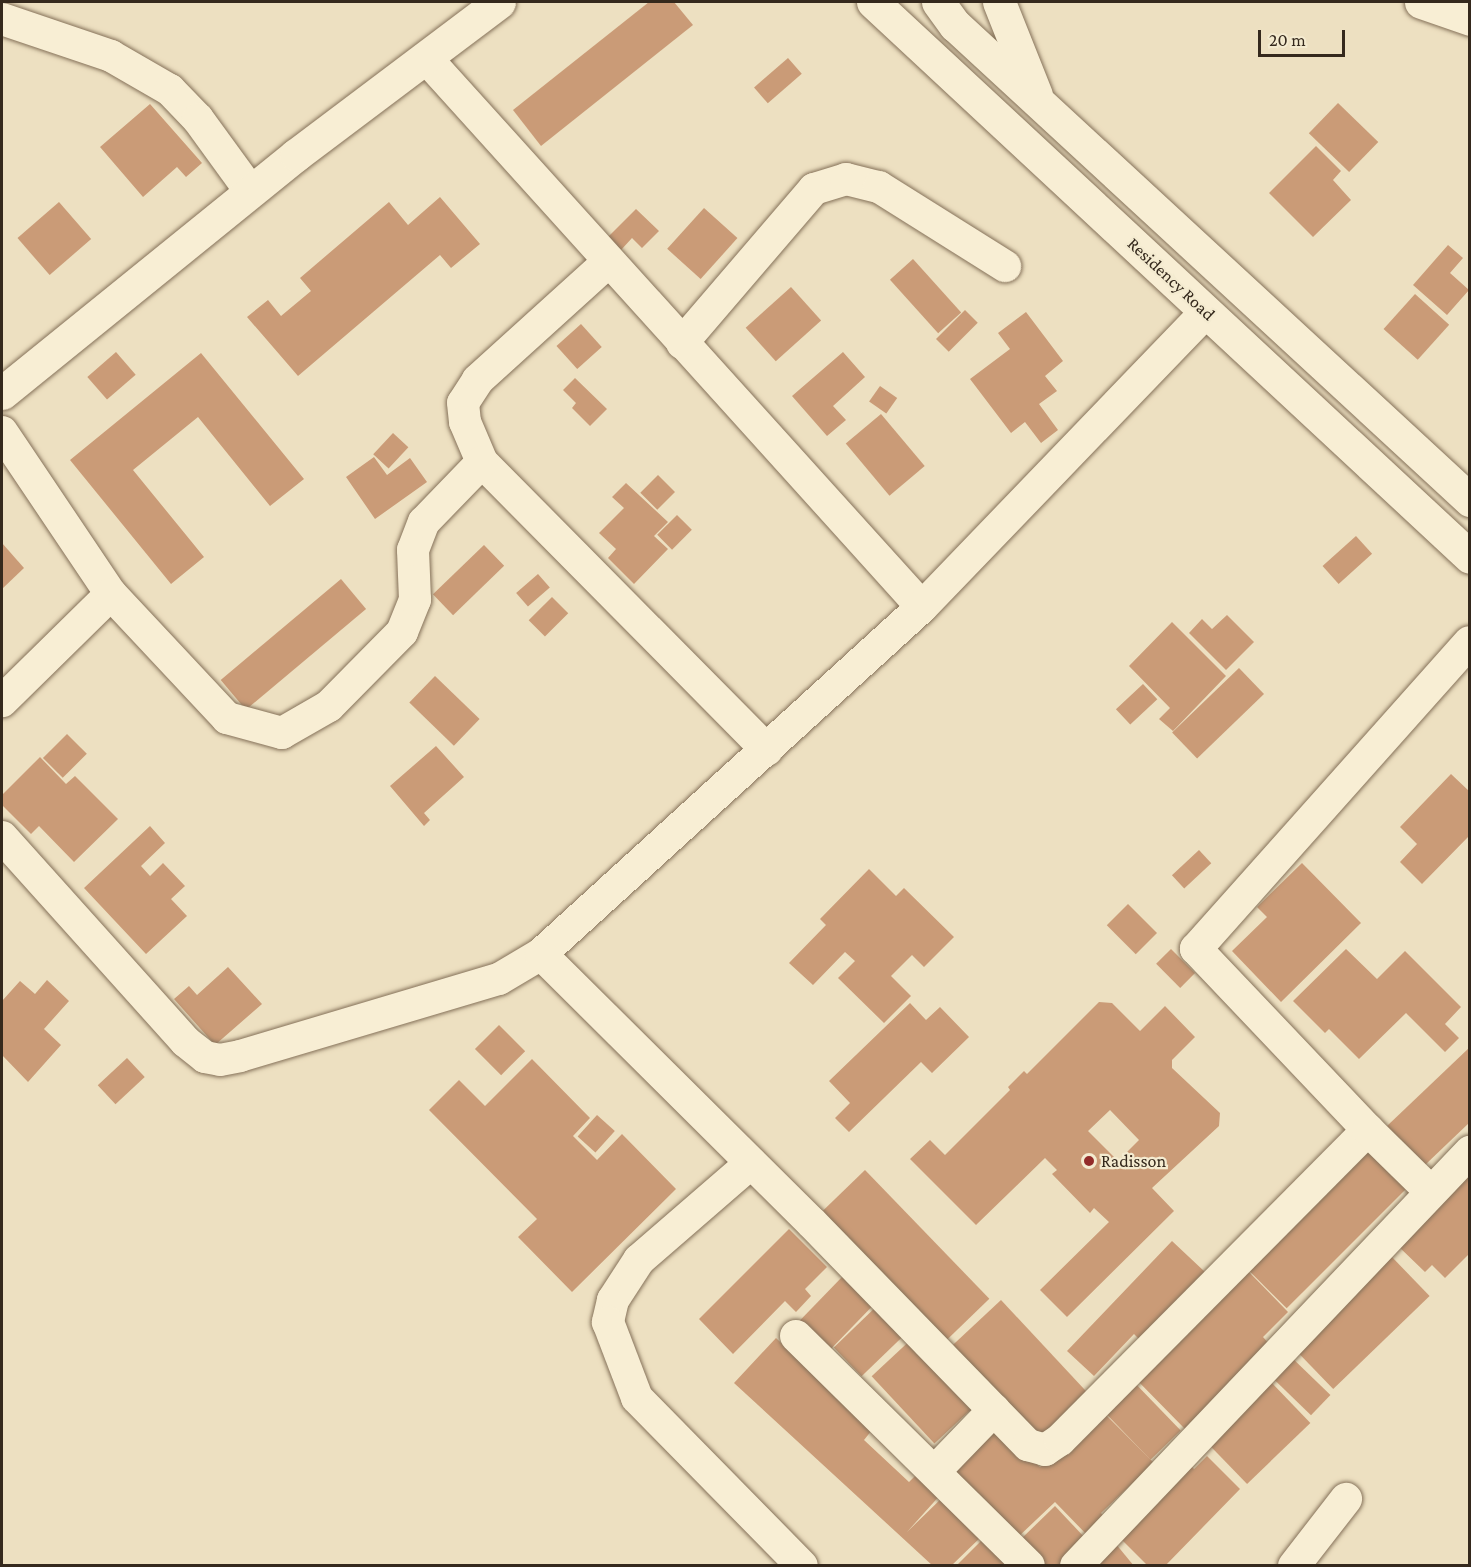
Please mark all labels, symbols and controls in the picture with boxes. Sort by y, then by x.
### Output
scale bar [1261,18,1348,56]
text: 20 m [1269,30,1306,50]
street label: Residency Road [1123,233,1219,325]
place label: Radisson [1101,1150,1166,1172]
marker: Radisson [1082,1154,1096,1168]

